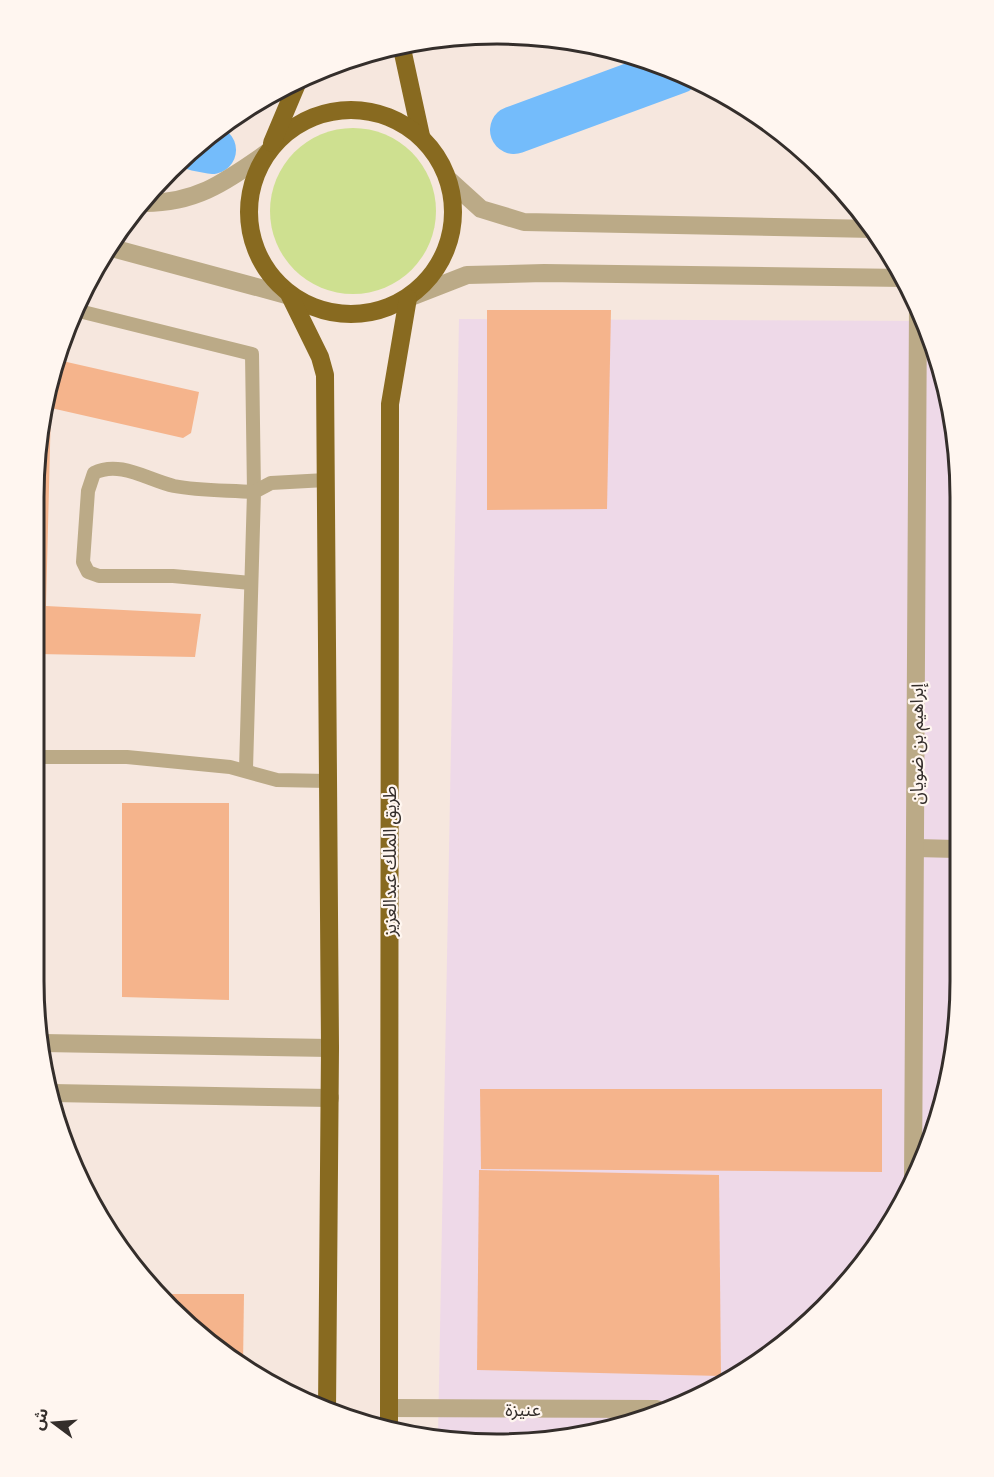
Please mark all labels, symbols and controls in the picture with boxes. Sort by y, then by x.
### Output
street label: إبراهيم بن ضويان [906,683,930,805]
street label: طريق الملك عبدالعزيز [379,786,401,937]
north arrow [24,1393,84,1453]
street label: عنيزة [505,1399,541,1421]
text: ش [28,1406,52,1432]

